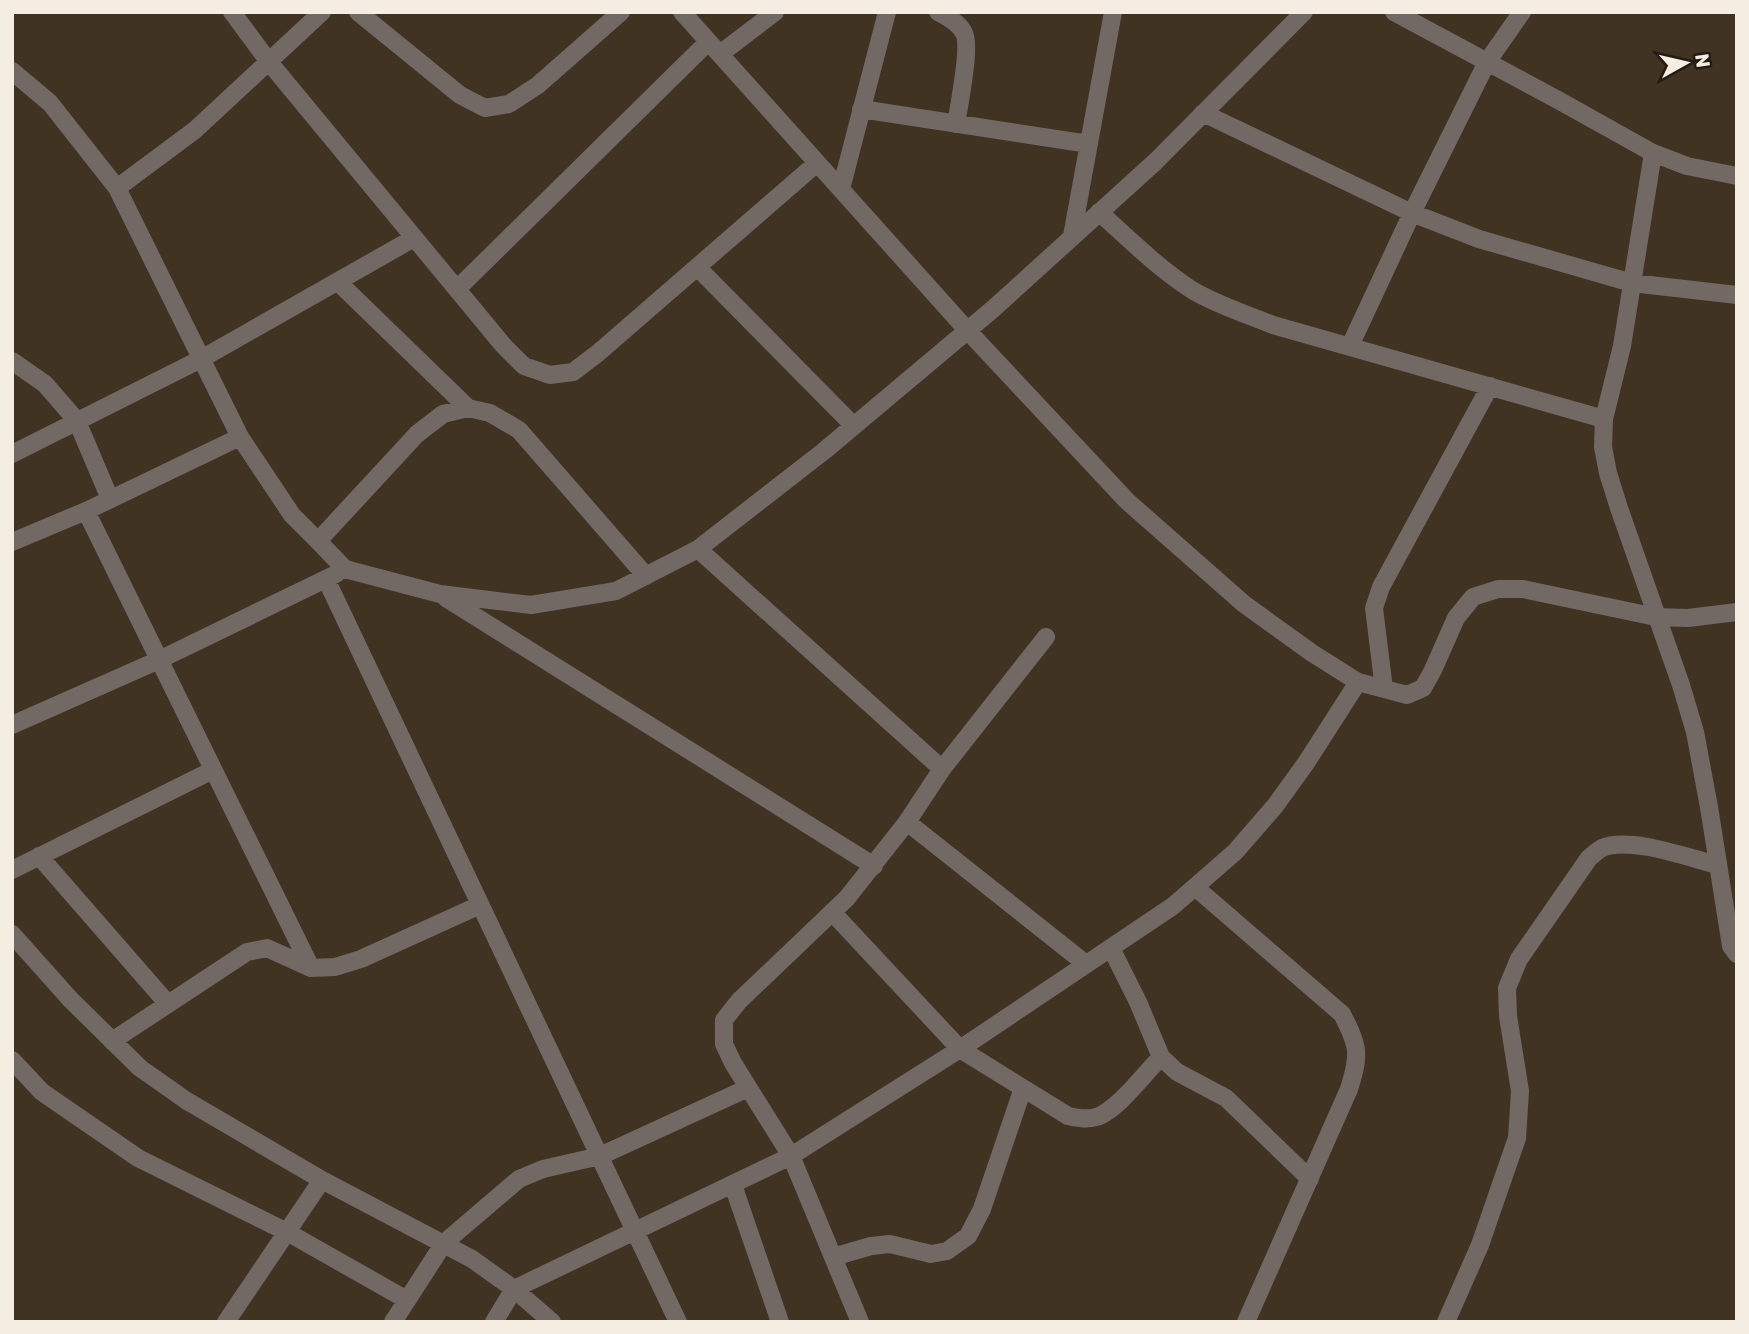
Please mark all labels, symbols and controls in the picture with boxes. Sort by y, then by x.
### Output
north arrow [1651,28,1721,98]
text: N [1690,52,1715,69]

